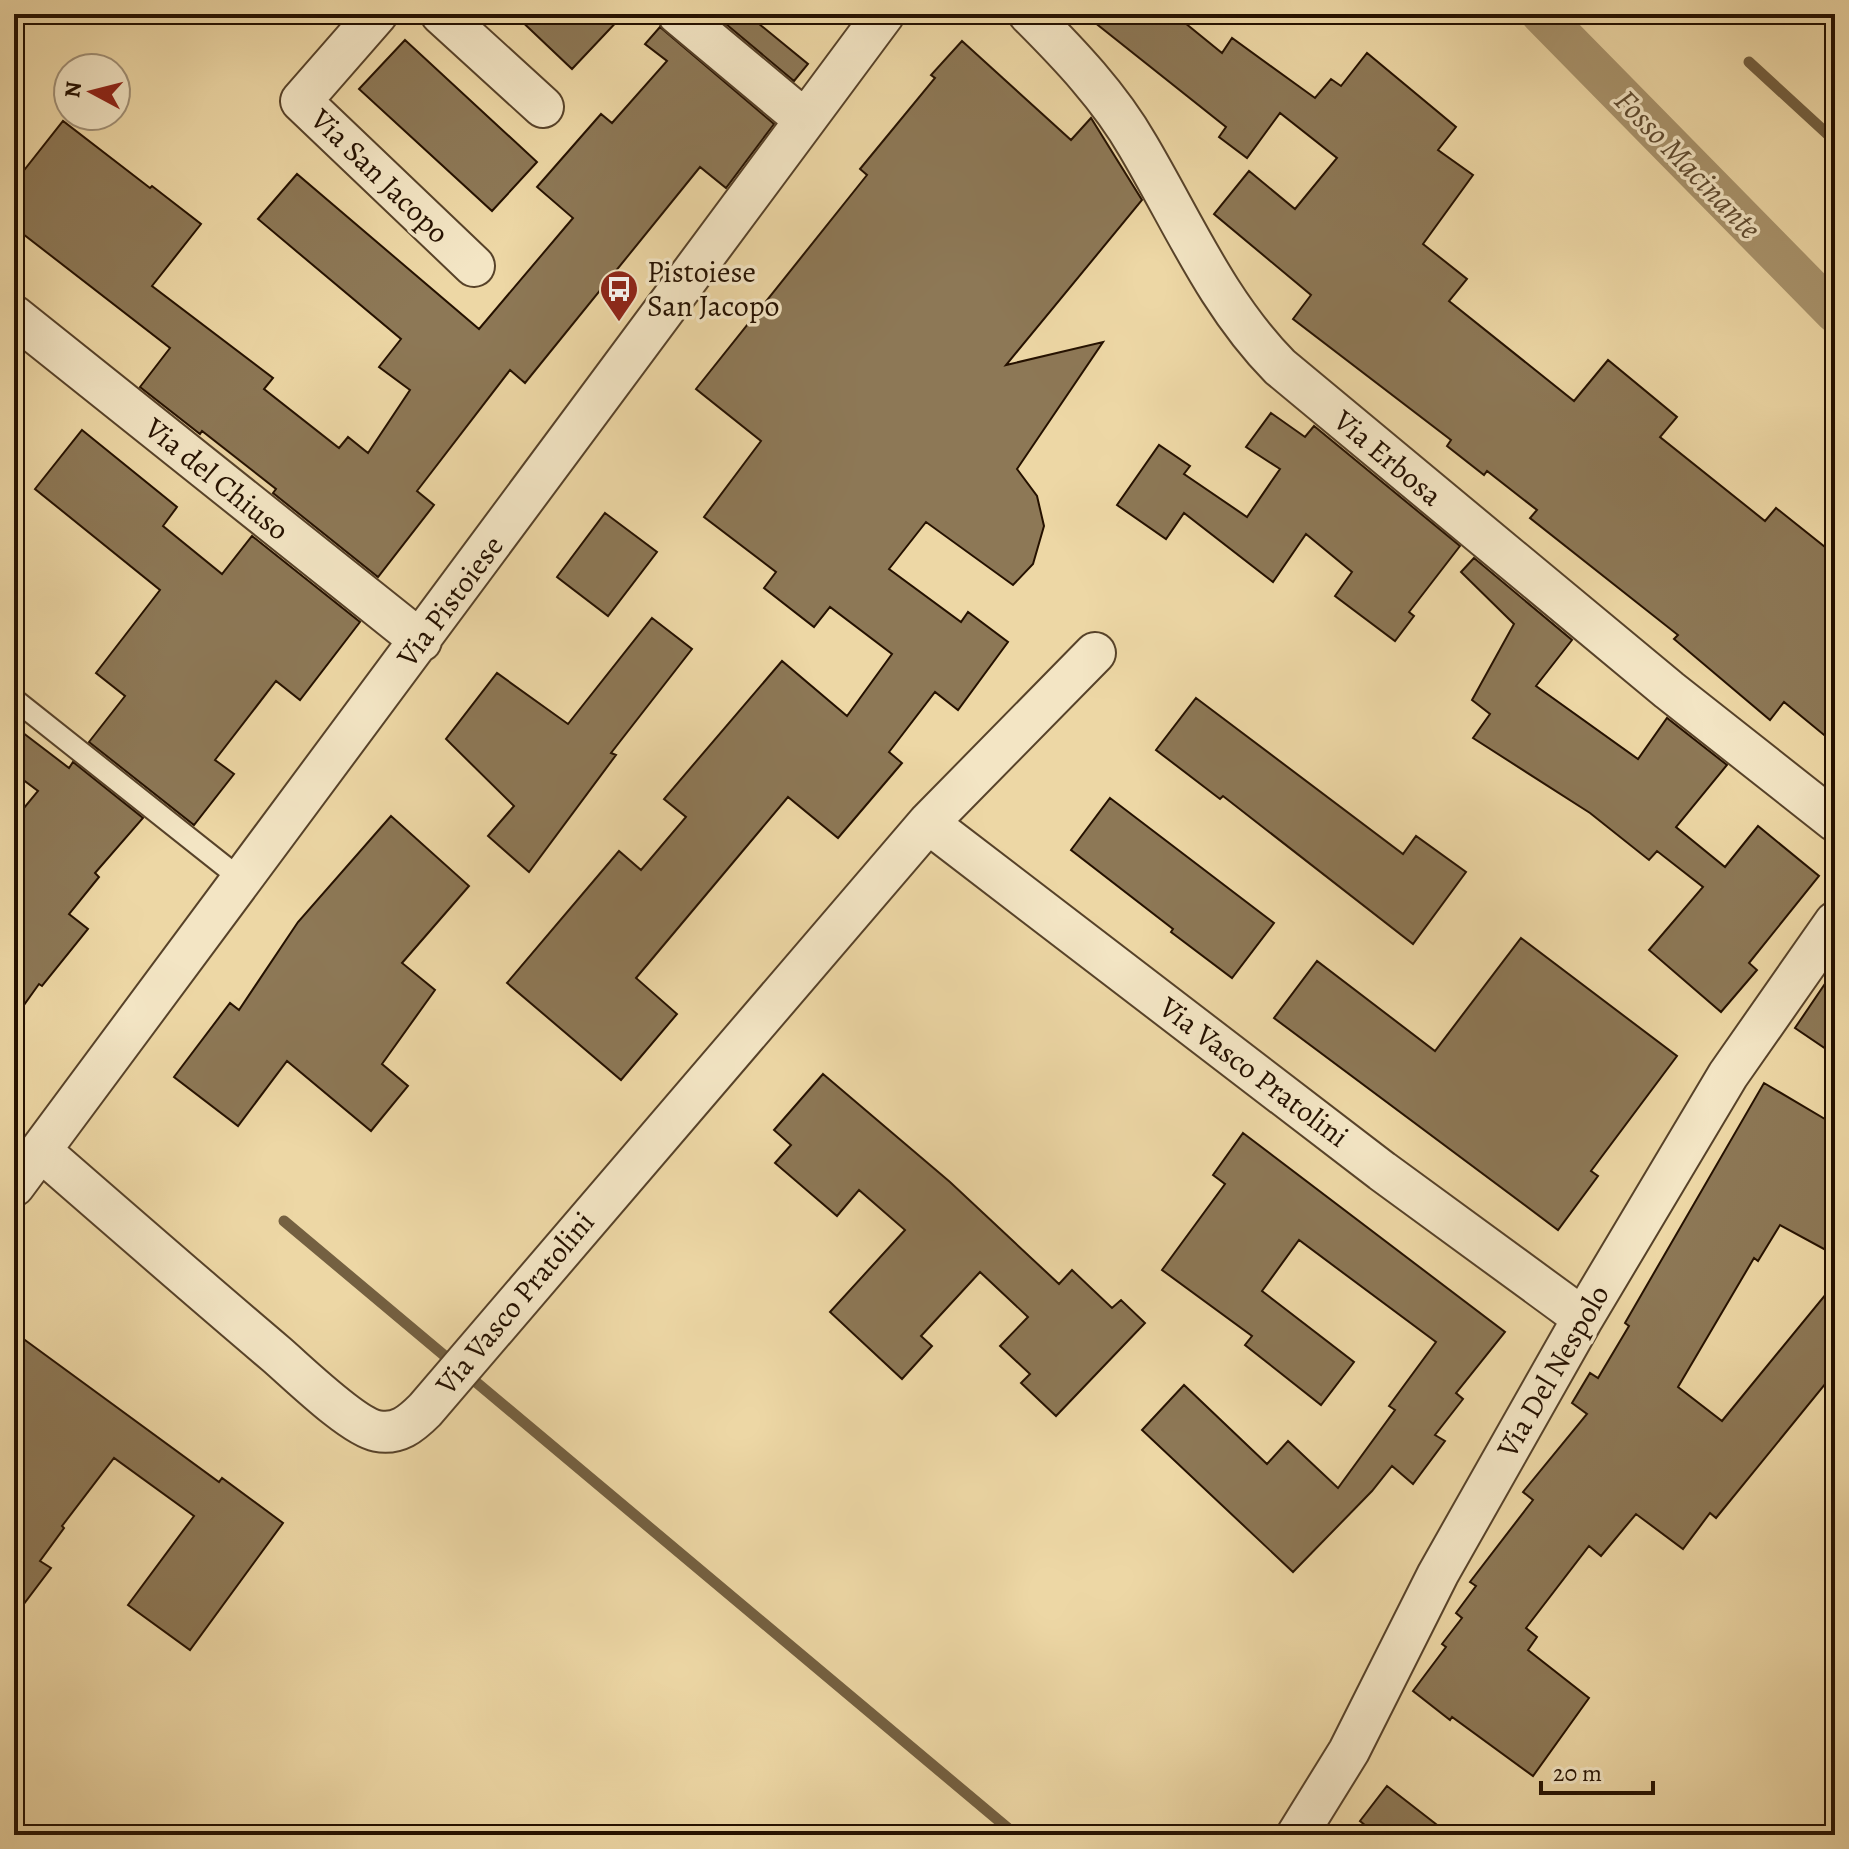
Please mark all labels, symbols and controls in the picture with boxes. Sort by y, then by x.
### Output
north arrow [52,52,132,132]
water label: Fosso Macinante [1605,79,1771,249]
text: N [57,80,89,99]
street label: Via San Jacopo [301,99,458,252]
place label: Pistoiese San Jacopo [647,252,780,326]
bus stop icon: Pistoiese San Jacopo [598,268,640,323]
street label: Via Erbosa [1325,400,1451,515]
street label: Via del Chiuso [136,408,298,550]
street label: Via Pistoiese [387,527,512,676]
street label: Via Vasco Pratolini [1150,987,1357,1156]
street label: Via Vasco Pratolini [426,1203,603,1404]
street label: Via Del Nespolo [1487,1278,1619,1465]
scale bar [1541,1745,1653,1795]
text: 20 m [1553,1757,1602,1789]

